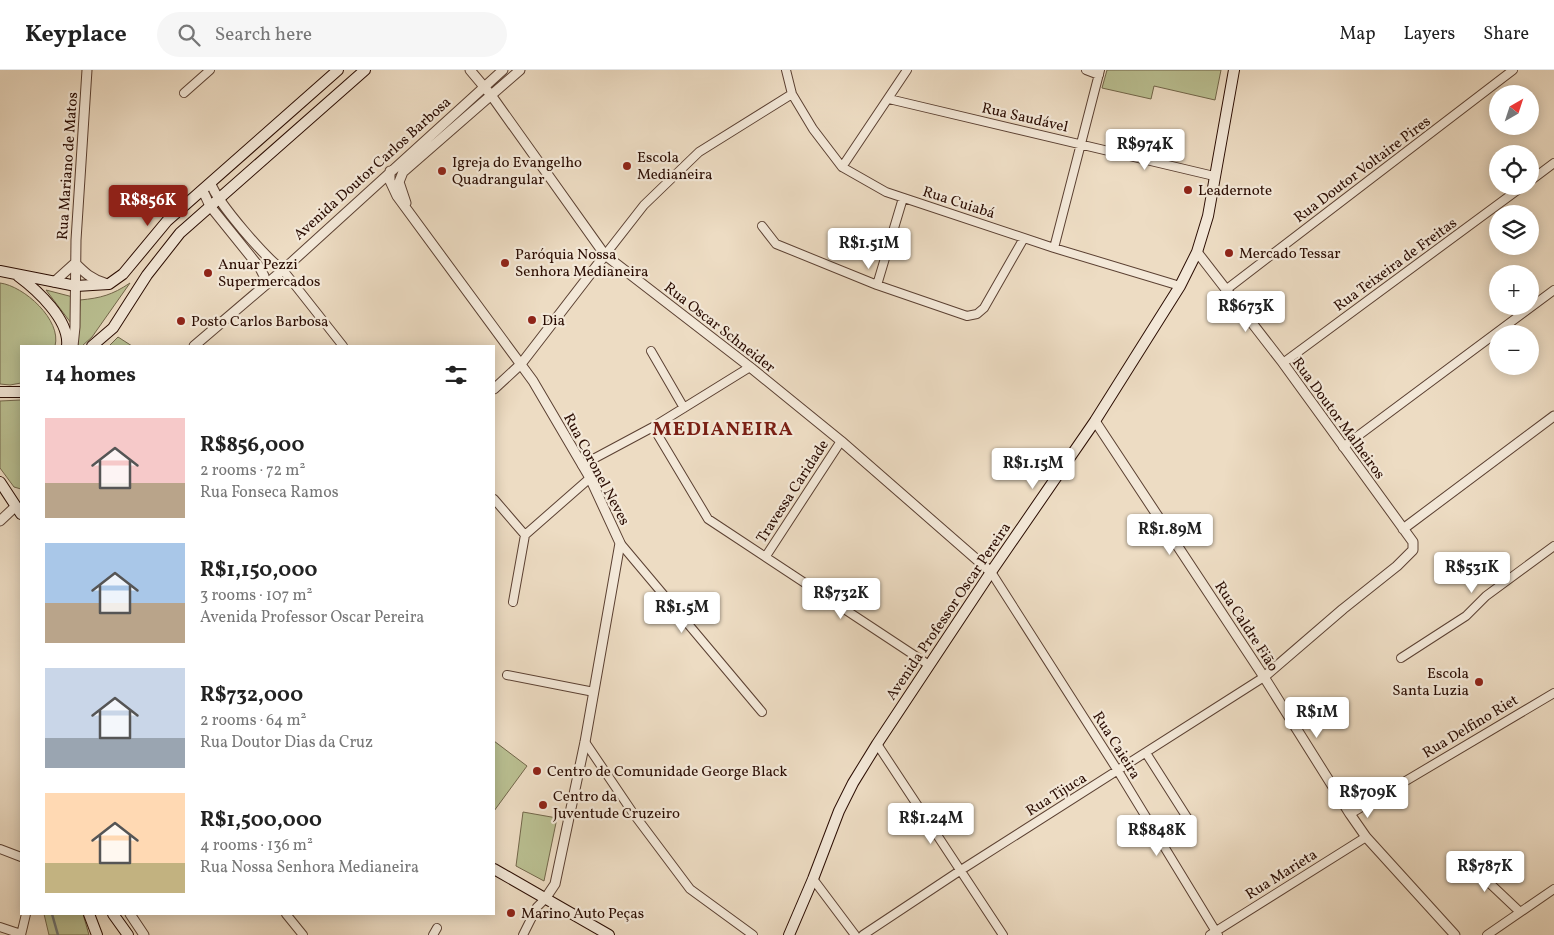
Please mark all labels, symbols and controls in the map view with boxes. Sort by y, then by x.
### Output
search box [157,12,507,57]
text: Keyplace [25,18,127,52]
icon: search [175,21,203,49]
text: Search here [215,22,312,48]
text: Map [1339,22,1375,47]
text: Layers [1403,22,1455,47]
text: Share [1483,22,1529,47]
north arrow [1489,85,1539,135]
map controls [1489,85,1539,375]
street label: Rua Mariano de Matos [53,91,84,241]
street label: Avenida Doutor Carlos Barbosa [290,93,456,246]
street label: Rua Saudável [979,98,1070,139]
street label: Rua Doutor Voltaire Pires [1290,112,1436,229]
pin: R$974K [1104,128,1186,171]
text: R$974K [1117,134,1173,156]
button: locate [1489,145,1539,195]
place label: Escola Medianeira [637,148,713,186]
place label: Igreja do Evangelho Quadrangular [452,153,582,191]
marker: Escola Medianeira [621,160,633,172]
marker: Igreja do Evangelho Quadrangular [436,165,448,177]
place label: Leadernote [1198,181,1272,202]
street label: Rua Cuiabá [920,182,997,225]
pin: R$856K [107,184,189,227]
marker: Leadernote [1182,184,1194,196]
text: R$856K [120,190,176,212]
button: layers [1489,205,1539,255]
street label: Rua Teixeira de Freitas [1330,213,1462,317]
pin: R$1.51M [823,228,915,270]
text: R$1.51M [839,233,899,255]
place label: Mercado Tessar [1239,244,1341,265]
place label: Paróquia Nossa Senhora Medianeira [515,245,649,283]
marker: Mercado Tessar [1223,247,1235,259]
place label: Anuar Pezzi Supermercados [218,255,320,293]
marker: Paróquia Nossa Senhora Medianeira [499,257,511,269]
button: + [1489,265,1539,315]
marker: Anuar Pezzi Supermercados [202,267,214,279]
street label: Rua Oscar Schneider [659,278,779,378]
pin: R$673K [1205,290,1287,333]
text: R$673K [1218,296,1274,318]
place label: Dia [542,311,565,332]
place label: Posto Carlos Barbosa [191,312,329,333]
marker: Dia [526,314,538,326]
marker: Posto Carlos Barbosa [175,315,187,327]
button: − [1489,325,1539,375]
street label: Rua Doutor Malheiros [1286,354,1389,484]
text: 14 homes [45,361,136,390]
icon: filters [442,361,470,389]
street label: Rua Coronel Neves [557,410,634,529]
district label: MEDIANEIRA [652,416,794,444]
text: R$856,000 [200,431,304,460]
street label: Travessa Caridade [752,436,835,548]
icon: home [85,438,145,498]
pin: R$1.15M [987,448,1079,490]
text: R$1.15M [1003,453,1063,475]
text: 2 rooms · 72 m² [200,460,305,482]
text: Rua Fonseca Ramos [200,482,339,504]
pin: R$1.89M [1124,514,1216,556]
street label: Avenida Professor Oscar Pereira [882,519,1017,705]
text: R$1.89M [1138,519,1202,541]
pin: R$531K [1431,552,1513,594]
text: R$1,150,000 [200,556,318,585]
text: R$531K [1445,557,1499,579]
icon: home [85,563,145,623]
pin: R$732K [800,578,882,620]
street label: Rua Caldre Fião [1209,578,1283,676]
text: R$732K [813,583,869,605]
text: 3 rooms · 107 m² [200,585,313,607]
pin: R$1.5M [641,592,723,634]
text: R$1.5M [655,597,709,619]
text: Avenida Professor Oscar Pereira [200,607,424,629]
place label: Escola Santa Luzia [1392,664,1469,702]
marker: Escola Santa Luzia [1473,676,1485,688]
text: R$732,000 [200,681,303,710]
icon: home [85,688,145,748]
street label: Rua Delfino Riet [1419,690,1523,764]
pin: R$1M [1287,696,1347,739]
text: R$1M [1296,702,1338,724]
street label: Rua Caieira [1087,708,1145,784]
text: 2 rooms · 64 m² [200,710,307,732]
text: Rua Doutor Dias da Cruz [200,732,373,754]
place label: Centro de Comunidade George Black [547,762,787,783]
marker: Centro de Comunidade George Black [531,765,543,777]
street label: Rua Tijuca [1022,768,1091,822]
pin: R$709K [1327,776,1409,819]
text: R$709K [1339,782,1397,804]
place label: Centro da Juventude Cruzeiro [553,787,680,825]
marker: Centro da Juventude Cruzeiro [537,799,549,811]
pin: R$1.24M [885,802,977,845]
text: R$1,500,000 [200,806,322,835]
text: R$1.24M [899,808,963,830]
icon: home [85,813,145,873]
pin: R$848K [1116,814,1198,857]
text: R$848K [1128,820,1186,842]
text: 4 rooms · 136 m² [200,835,313,857]
street label: Rua Marieta [1242,845,1322,906]
pin: R$787K [1444,850,1526,893]
text: R$787K [1457,856,1513,878]
text: Rua Nossa Senhora Medianeira [200,857,419,879]
place label: Marino Auto Peças [521,904,644,925]
marker: Marino Auto Peças [505,907,517,919]

